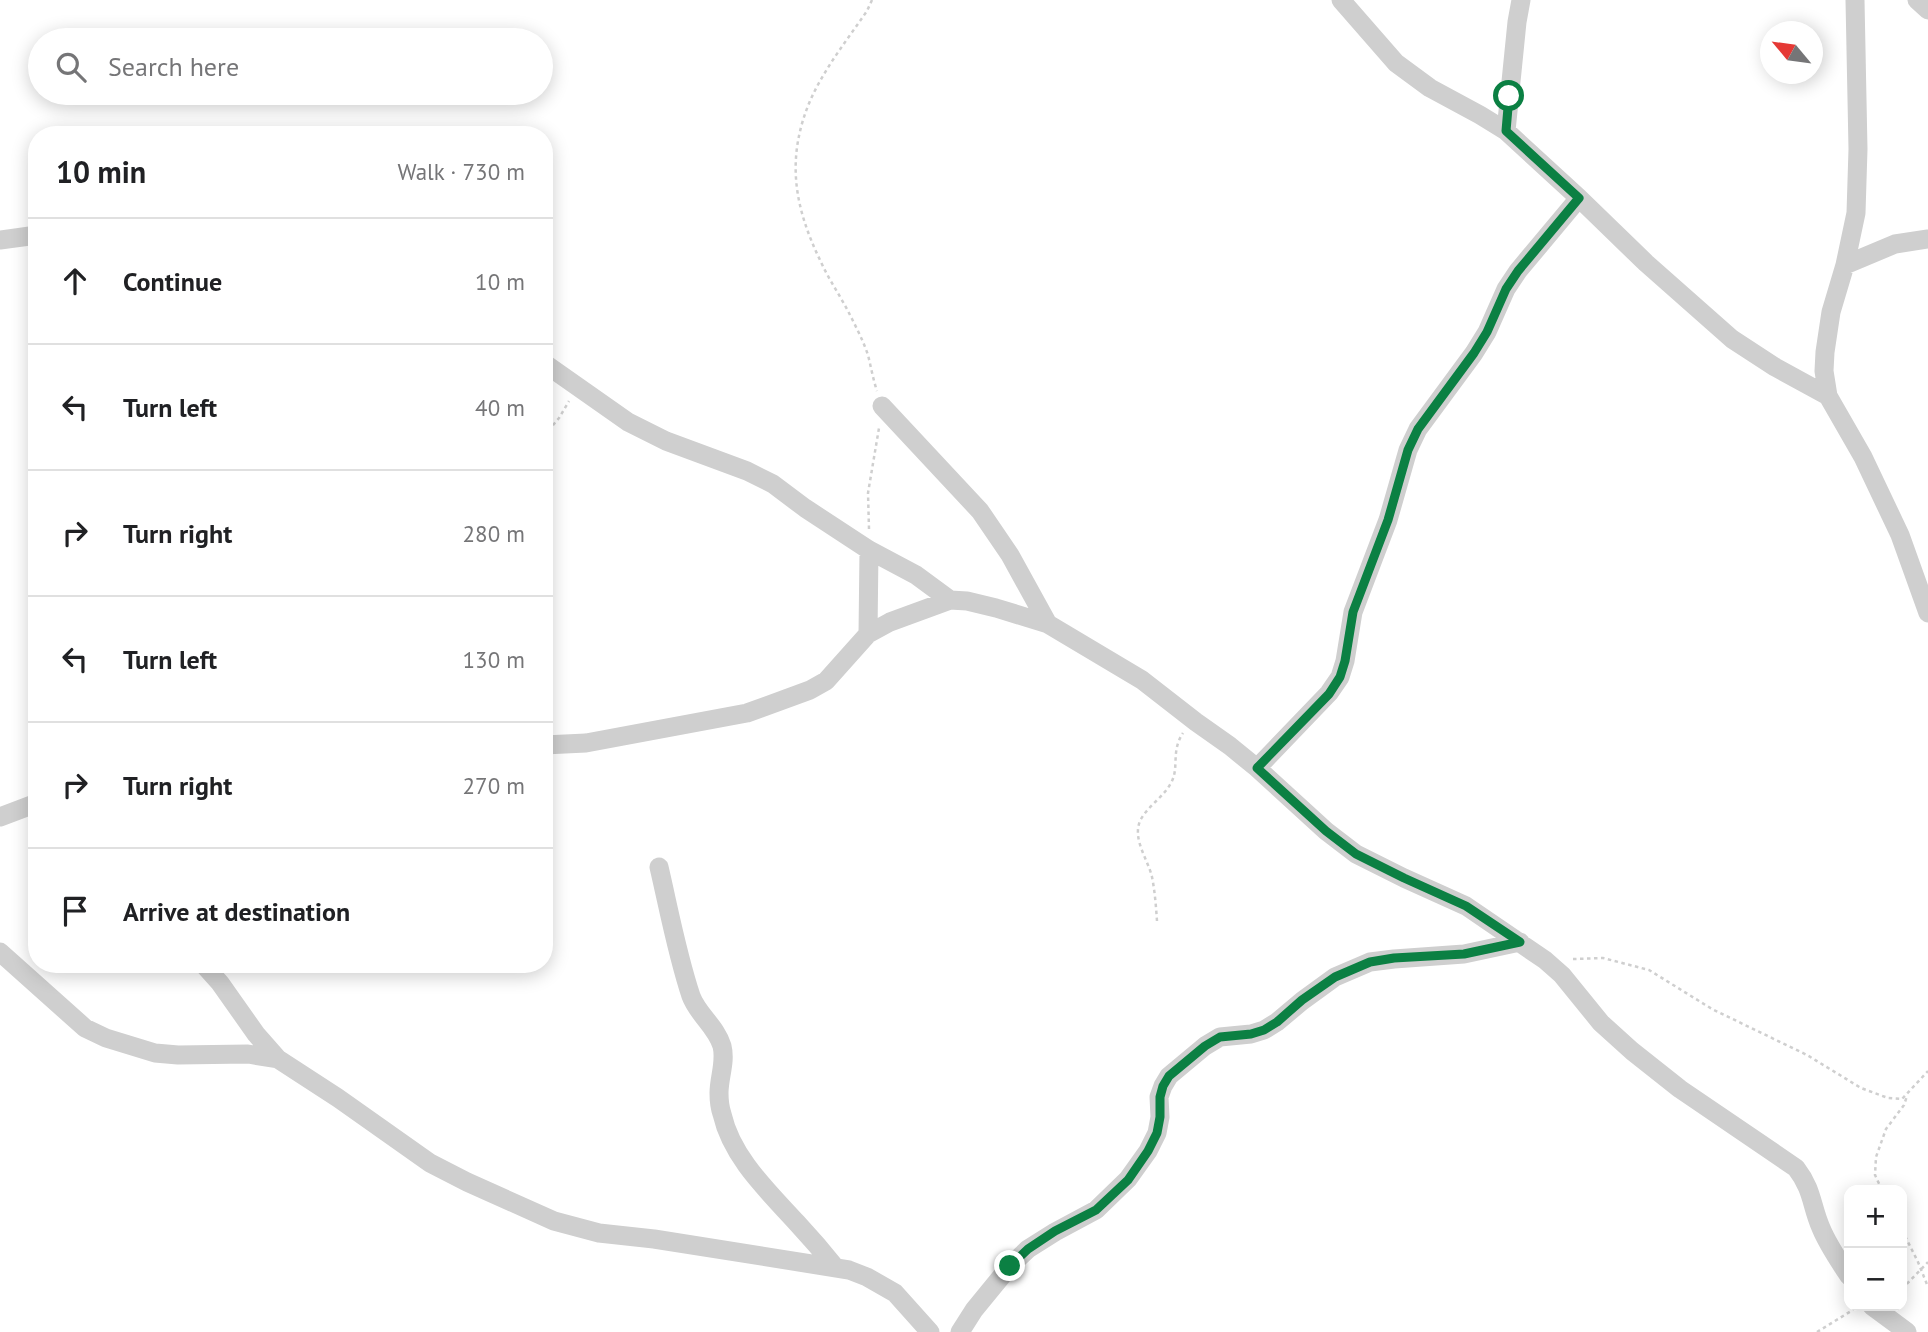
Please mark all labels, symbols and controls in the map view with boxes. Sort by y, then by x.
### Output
north arrow [1760,21,1823,84]
search box [28,28,553,105]
icon: search [52,48,90,86]
text: Search here [108,50,239,83]
route start [1493,80,1524,111]
text: 10 min [56,152,146,191]
text: Walk · 730 m [398,157,525,186]
icon: ahead [56,262,94,300]
text: Continue [123,265,222,298]
text: 10 m [475,267,525,296]
icon: left [56,388,94,426]
text: Turn left [123,391,217,424]
text: 40 m [475,393,525,422]
icon: right [56,514,94,552]
text: Turn right [123,517,232,550]
text: 280 m [463,519,525,548]
icon: left [56,640,94,678]
text: Turn left [123,643,217,676]
text: 130 m [463,645,525,674]
icon: right [56,766,94,804]
text: Turn right [123,769,232,802]
text: 270 m [463,771,525,800]
icon: arrive [56,892,94,930]
text: Arrive at destination [123,895,350,928]
map controls [1844,1185,1907,1311]
button: + [1844,1185,1907,1248]
button: − [1844,1248,1907,1311]
route end [994,1250,1025,1281]

